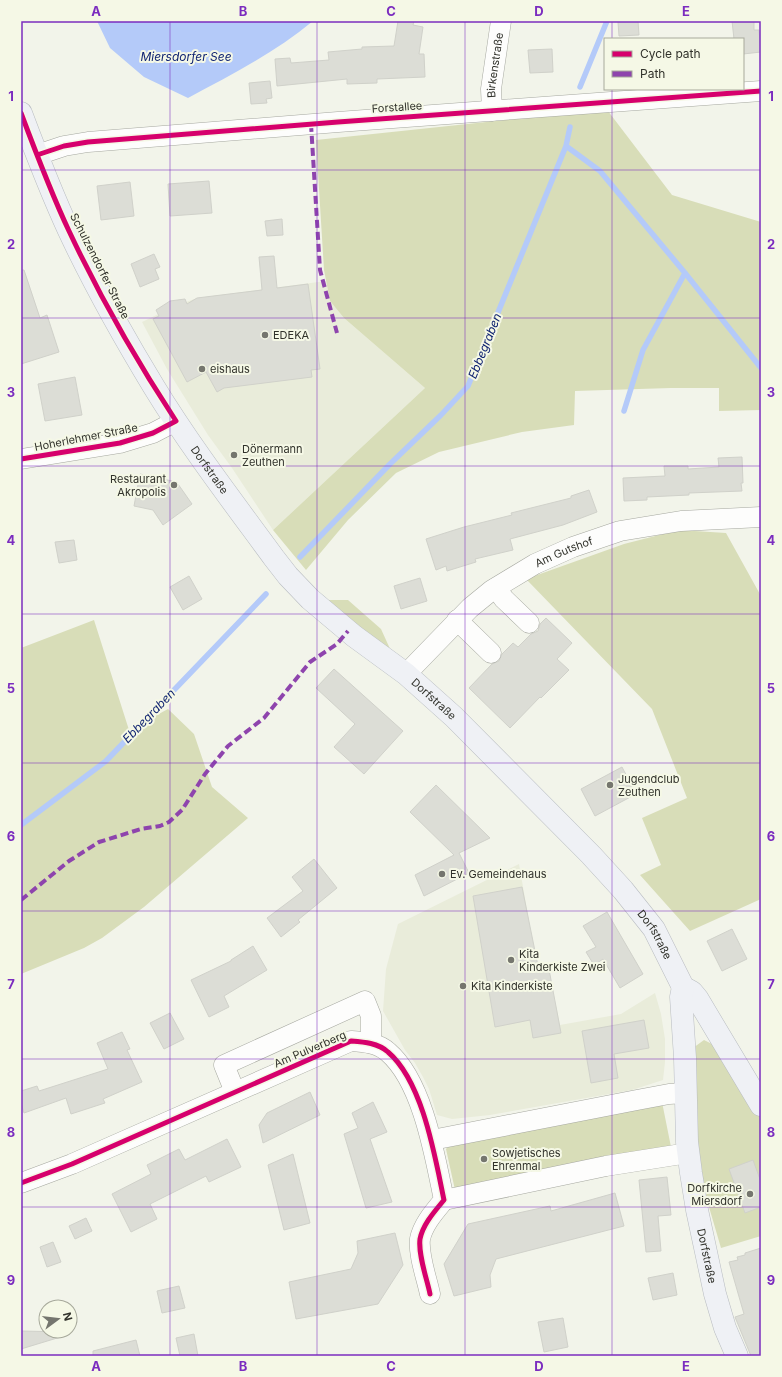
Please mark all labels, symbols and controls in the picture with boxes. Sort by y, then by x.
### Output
text: A [91,3,101,19]
text: B [239,3,248,19]
text: C [386,3,396,19]
text: D [534,3,544,19]
text: E [682,3,690,19]
street label: Birkenstraße [484,32,506,98]
legend [604,38,744,90]
text: Cycle path [640,46,701,61]
water label: Miersdorfer See [140,49,232,64]
text: Path [640,66,665,81]
text: 1 [8,88,14,104]
text: 1 [768,88,774,104]
street label: Forstallee [371,98,423,116]
street label: Schulzendorfer Straße [67,211,133,321]
text: 2 [7,236,15,252]
text: 2 [767,236,775,252]
water label: Ebbegraben [465,311,504,381]
place label: EDEKA [273,328,310,342]
marker: EDEKA [260,330,270,340]
place label: eishaus [210,362,250,376]
marker: eishaus [197,364,207,374]
text: 3 [7,384,15,400]
text: 3 [767,384,775,400]
street label: Hoherlehmer Straße [33,420,139,454]
place label: Dönermann Zeuthen [242,442,303,469]
street label: Dorfstraße [188,443,232,497]
marker: Dönermann Zeuthen [229,450,239,460]
place label: Restaurant Akropolis [110,472,166,499]
marker: Restaurant Akropolis [169,480,179,490]
text: 4 [7,532,16,548]
text: 4 [767,532,776,548]
street label: Am Gutshof [533,534,595,570]
street label: Dorfstraße [408,675,459,723]
text: 5 [7,680,15,696]
text: 5 [767,680,775,696]
water label: Ebbegraben [119,686,178,746]
place label: Jugendclub Zeuthen [618,772,680,799]
marker: Jugendclub Zeuthen [605,780,615,790]
text: 6 [7,828,15,844]
text: 6 [767,828,775,844]
place label: Ev. Gemeindehaus [450,867,547,881]
marker: Ev. Gemeindehaus [437,869,447,879]
street label: Dorfstraße [634,907,675,962]
place label: Kita Kinderkiste Zwei [519,947,606,974]
marker: Kita Kinderkiste Zwei [506,955,516,965]
text: 7 [7,976,15,992]
text: 7 [767,976,775,992]
place label: Kita Kinderkiste [471,979,553,993]
marker: Kita Kinderkiste [458,981,468,991]
street label: Am Pulverberg [272,1027,348,1071]
text: 8 [7,1124,15,1140]
text: 8 [767,1124,775,1140]
place label: Sowjetisches Ehrenmal [492,1146,561,1173]
marker: Sowjetisches Ehrenmal [479,1154,489,1164]
place label: Dorfkirche Miersdorf [687,1181,742,1208]
marker: Dorfkirche Miersdorf [745,1189,755,1199]
street label: Dorfstraße [694,1227,720,1285]
text: 9 [7,1272,15,1288]
text: 9 [767,1272,775,1288]
north arrow [38,1299,78,1339]
text: N [60,1311,76,1322]
text: A [91,1358,101,1374]
text: B [239,1358,248,1374]
text: C [386,1358,396,1374]
text: D [534,1358,544,1374]
text: E [682,1358,690,1374]

